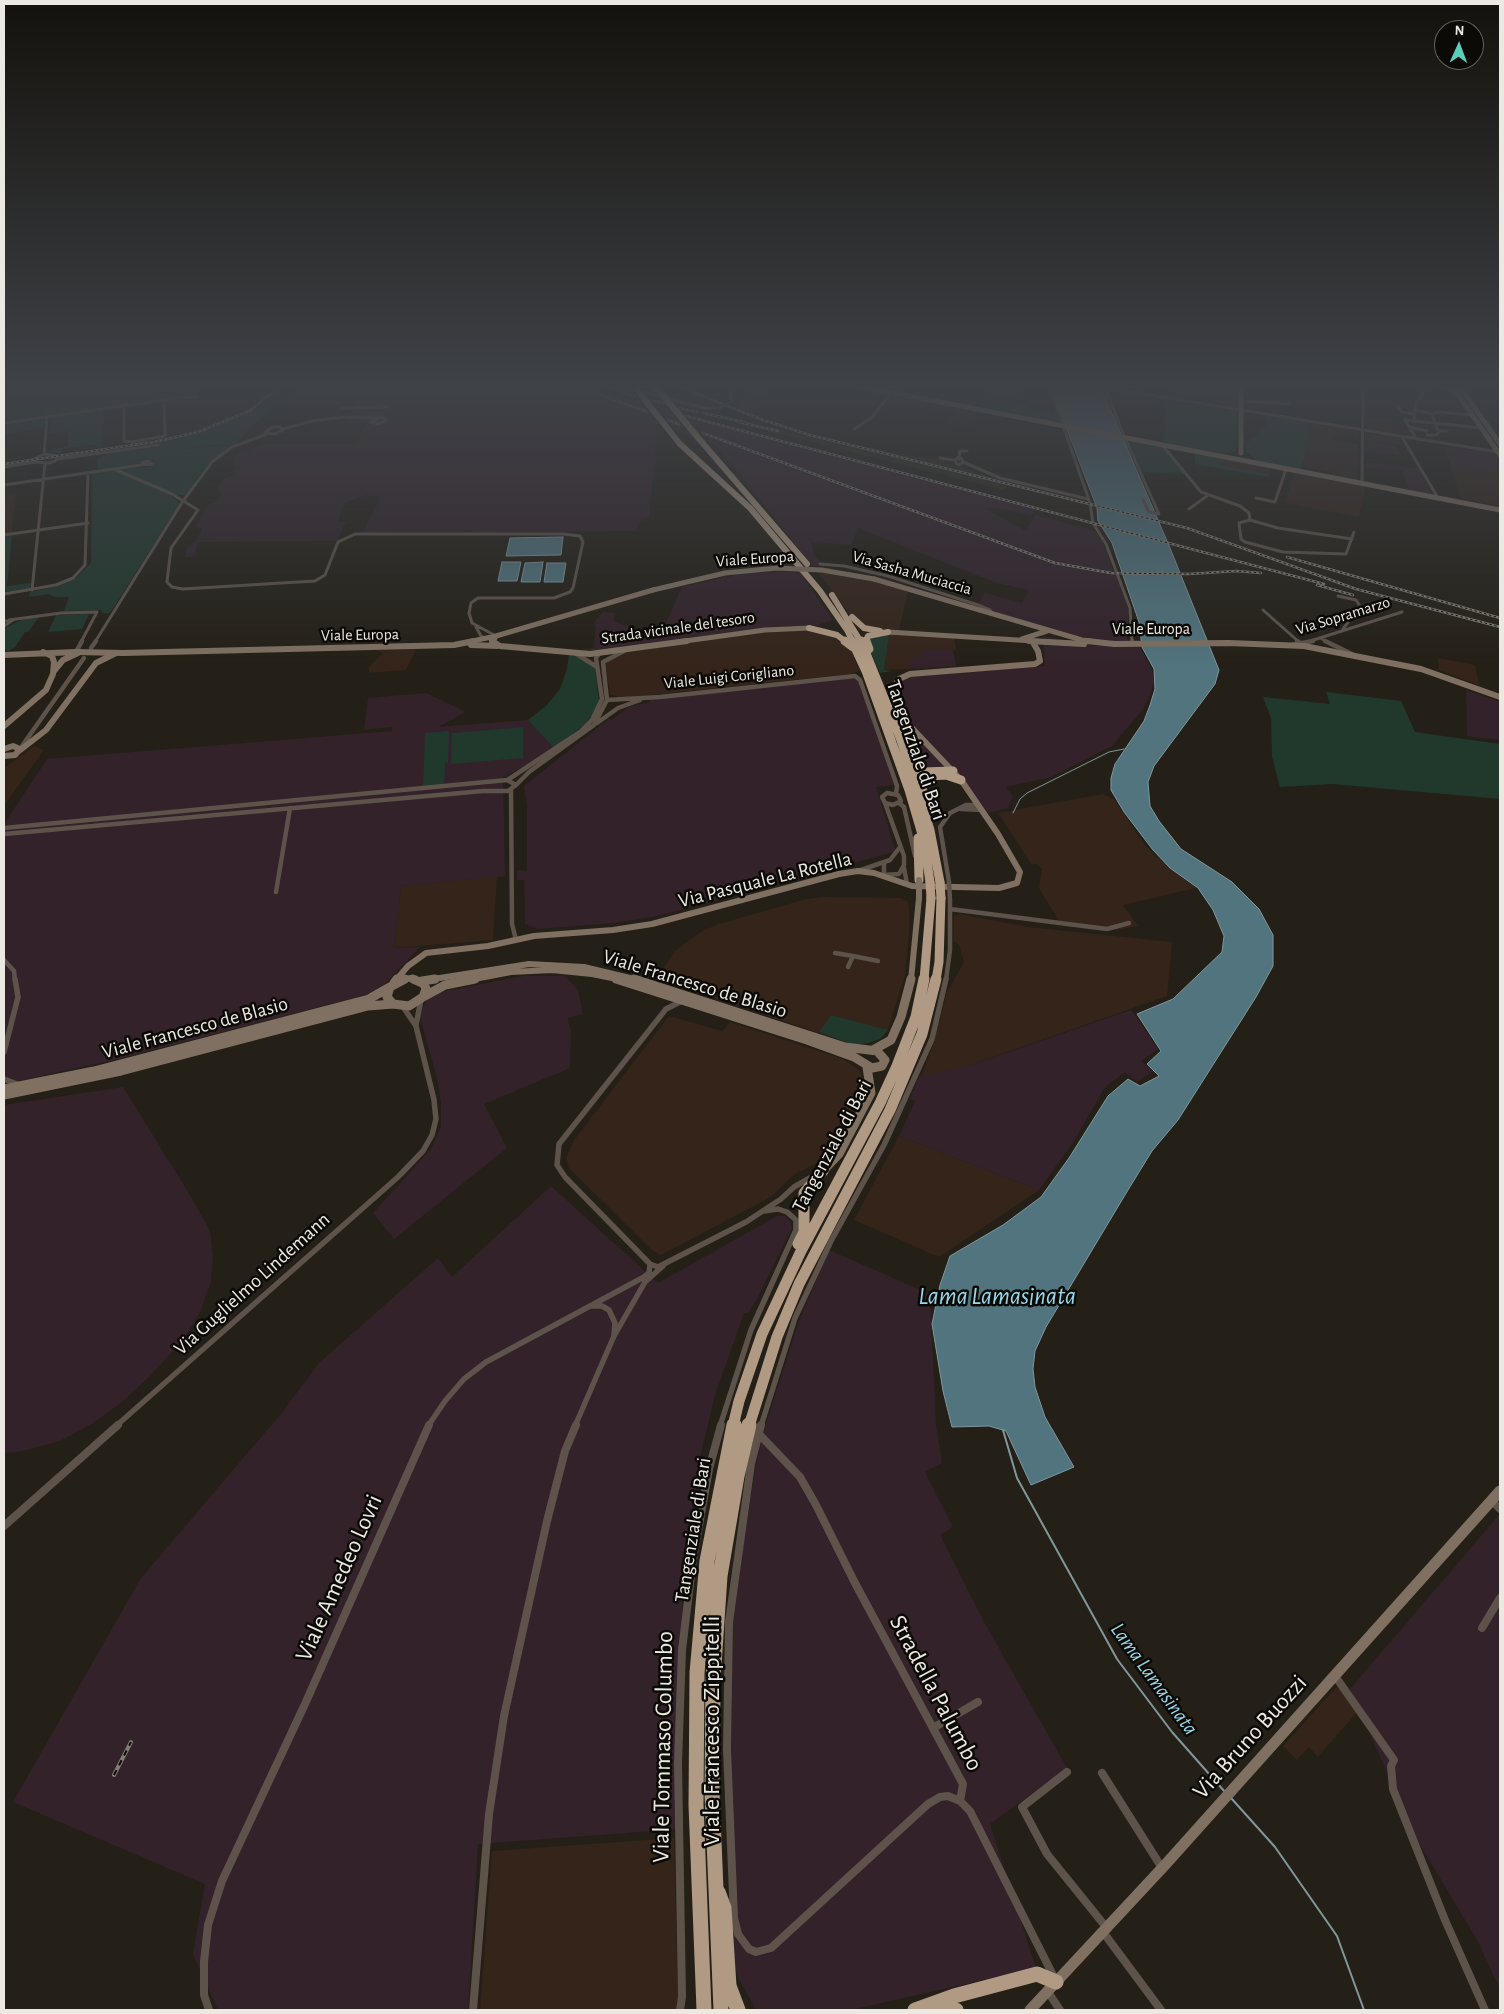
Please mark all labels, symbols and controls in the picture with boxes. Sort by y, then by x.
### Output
north arrow [1434,20,1484,70]
text: N [1454,24,1465,38]
street label: Viale Europa [715,547,795,571]
street label: Via Sasha Muciaccia [850,547,974,599]
street label: Via Sopramarzo [1293,593,1393,639]
street label: Strada vicinale del tesoro [600,608,756,648]
street label: Viale Europa [1112,619,1190,639]
street label: Viale Europa [321,625,399,645]
street label: Viale Luigi Corigliano [663,661,795,693]
street label: Tangenziale di Bari [881,677,951,823]
street label: Via Pasquale La Rotella [676,847,854,913]
street label: Viale Francesco de Blasio [600,945,790,1023]
street label: Viale Francesco de Blasio [99,992,291,1064]
street label: Tangenziale di Bari [787,1076,877,1216]
street label: Via Guglielmo Lindemann [169,1208,335,1360]
water label: Lama Lamasinata [918,1281,1076,1311]
street label: Tangenziale di Bari [670,1456,716,1604]
street label: Viale Amedeo Lovri [289,1490,389,1666]
street label: Stradella Palumbo [883,1610,989,1776]
street label: Viale Francesco Zippitelli [698,1616,726,1846]
water label: Lama Lamasinata [1105,1618,1203,1740]
street label: Viale Tommaso Columbo [647,1631,679,1863]
street label: Via Bruno Buozzi [1187,1669,1313,1805]

